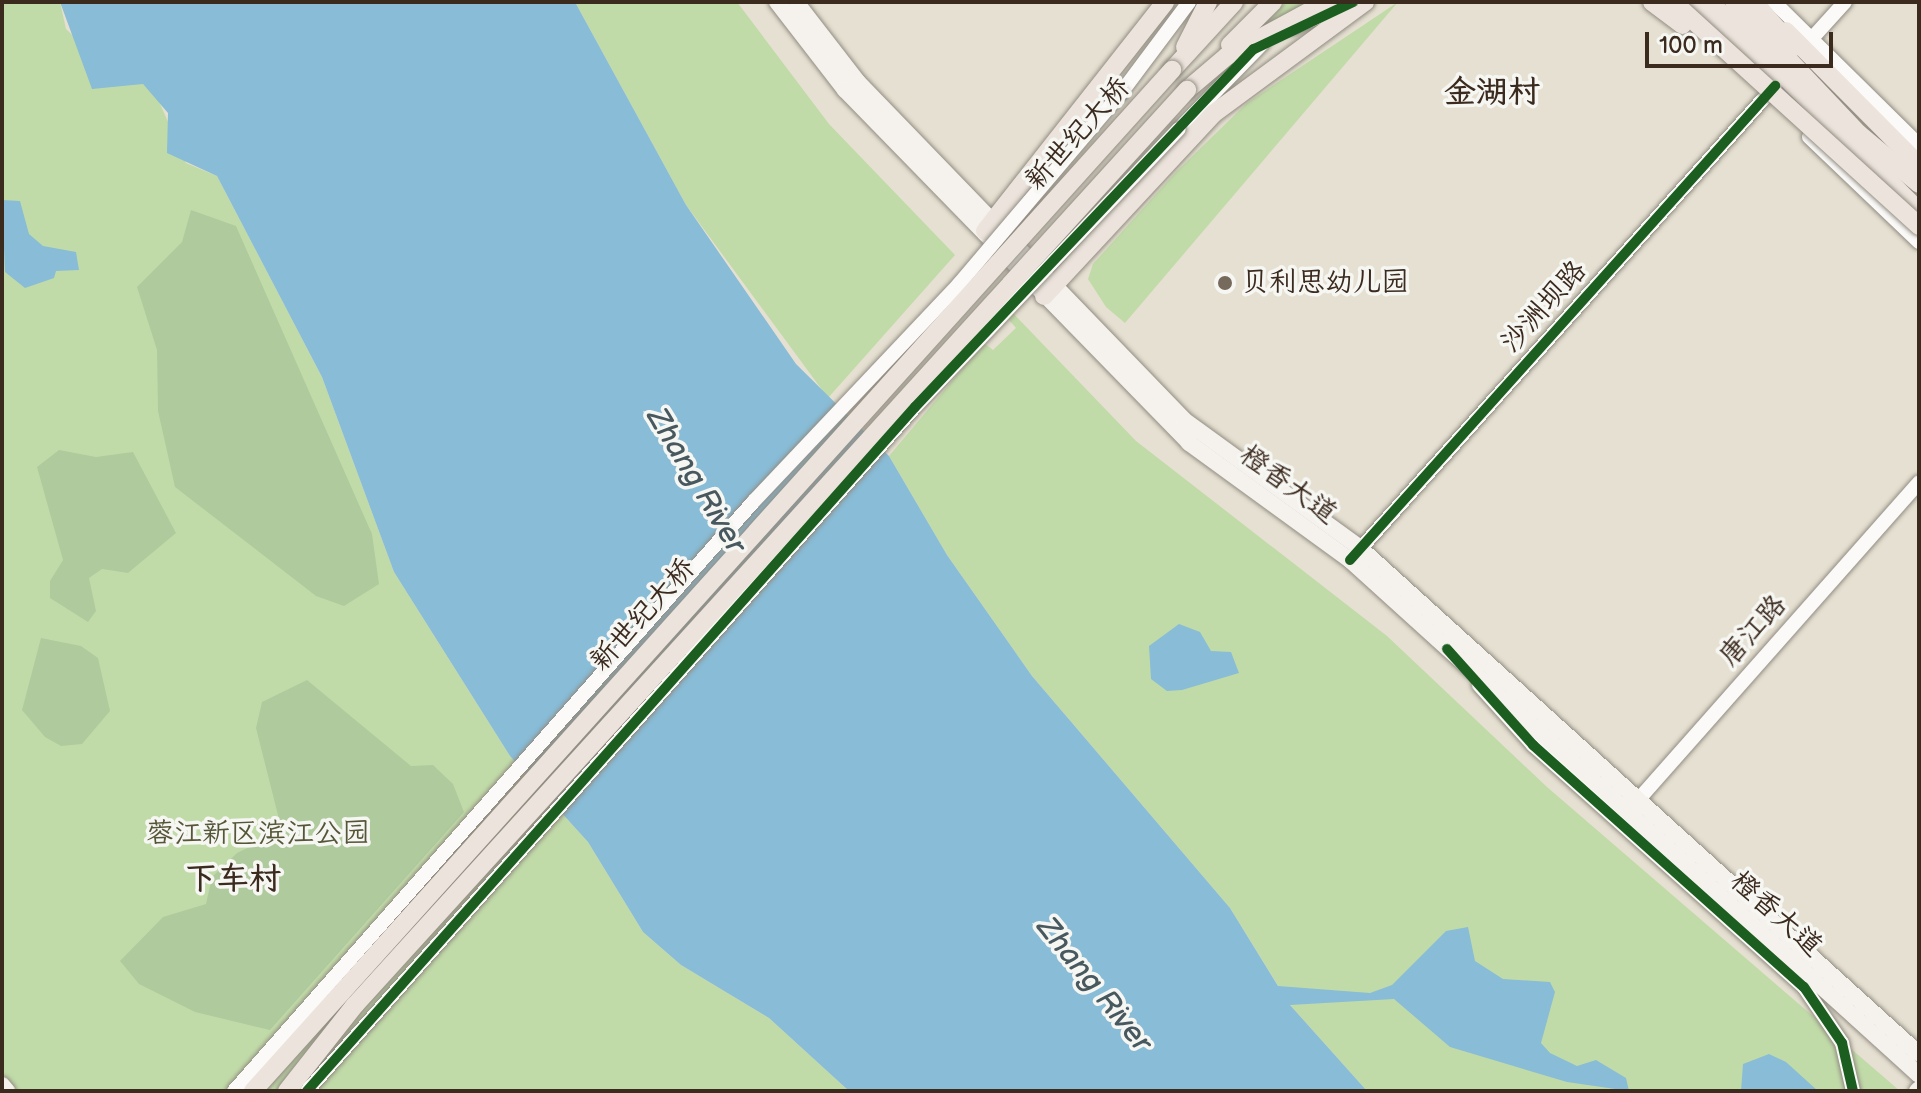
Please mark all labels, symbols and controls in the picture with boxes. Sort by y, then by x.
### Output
scale bar [1649,16,1837,66]
text: 100 m [1659,31,1723,60]
street label: 新世纪大桥 [1019,71,1137,197]
district label: 金湖村 [1444,74,1540,112]
street label: 沙洲坝路 [1494,254,1594,360]
place label: 贝利思幼儿园 [1241,266,1409,300]
marker: 贝利思幼儿园 [1216,274,1234,292]
water label: Zhang River [639,402,753,560]
street label: 橙香大道 [1233,438,1343,532]
street label: 新世纪大桥 [584,552,702,678]
street label: 唐江路 [1712,589,1794,673]
park label: 蓉江新区滨江公园 [146,817,370,851]
district label: 下车村 [185,861,281,899]
street label: 橙香大道 [1723,864,1829,964]
water label: Zhang River [1029,910,1159,1060]

